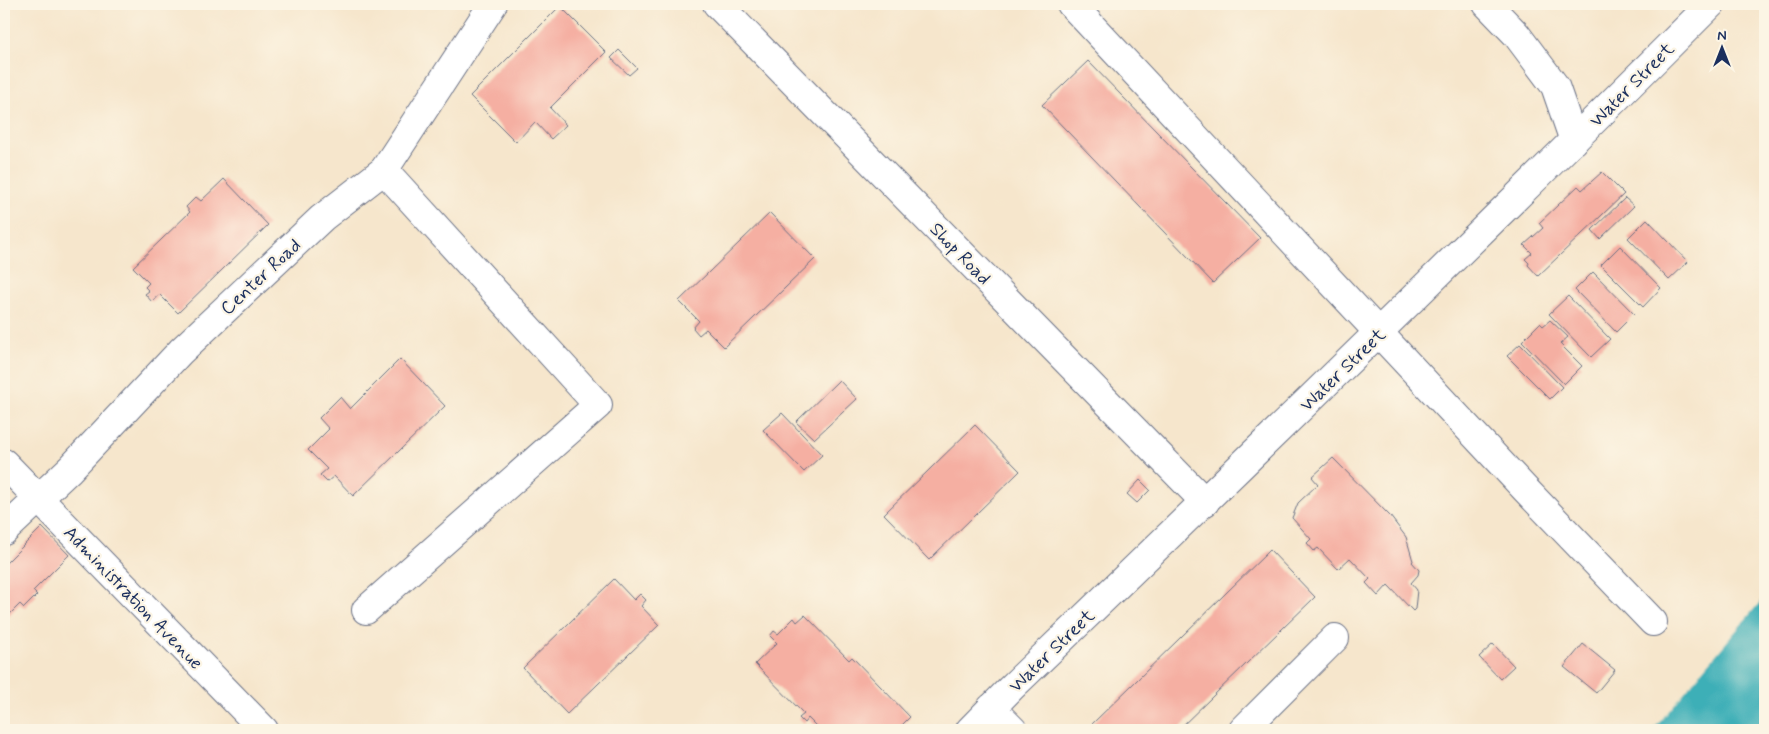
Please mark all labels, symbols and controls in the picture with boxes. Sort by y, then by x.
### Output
north arrow [1696,22,1746,72]
text: N [1717,27,1727,45]
street label: Water Street [1584,37,1680,133]
street label: Shop Road [924,217,996,291]
street label: Center Road [215,233,307,321]
street label: Water Street [1295,323,1391,417]
street label: Administration Avenue [58,521,208,675]
street label: Water Street [1004,604,1100,698]

